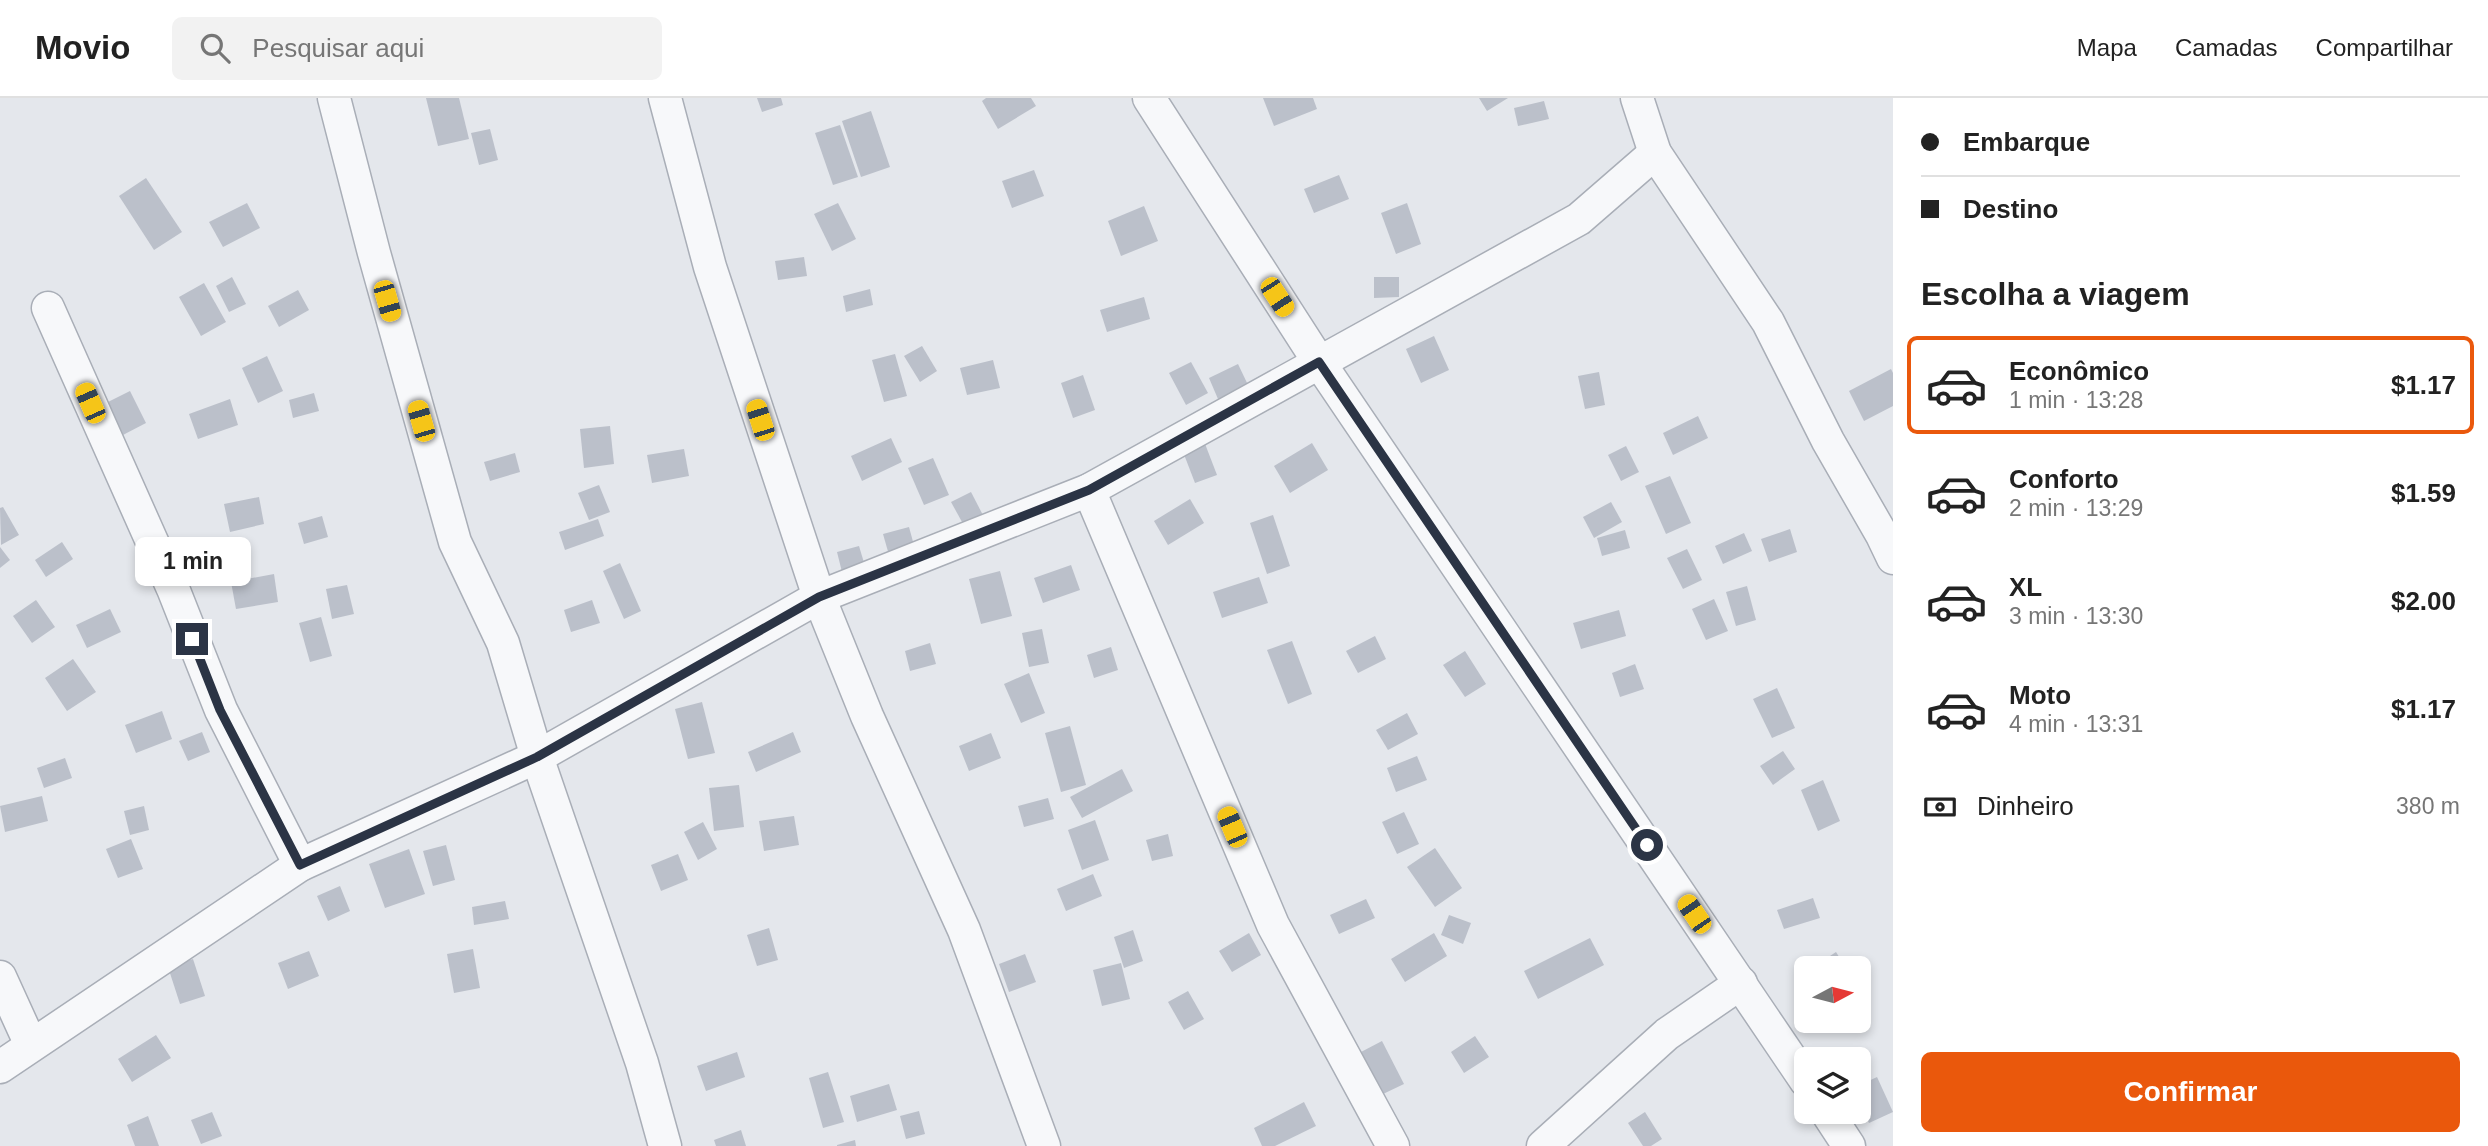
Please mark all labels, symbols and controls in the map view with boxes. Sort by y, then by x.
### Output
search box [172,17,662,80]
text: Movio [35,29,130,66]
icon: search [196,29,234,67]
text: Pesquisar aqui [252,33,424,63]
text: Mapa [2077,34,2137,61]
text: Camadas [2175,34,2278,61]
text: Compartilhar [2316,34,2453,61]
text: Embarque [1963,127,2090,157]
text: Destino [1963,194,2058,224]
car [1257,274,1298,320]
text: Escolha a viagem [1921,276,2190,312]
car [372,278,403,324]
icon: car [1925,354,1988,417]
text: Econômico [2009,356,2149,386]
text: $1.17 [2391,370,2456,400]
car [72,380,109,426]
text: 1 min · 13:28 [2009,387,2143,413]
car [744,397,777,443]
car [406,398,437,444]
icon: car [1925,462,1988,525]
text: Conforto [2009,464,2119,494]
text: $1.59 [2391,478,2456,508]
text: 2 min · 13:29 [2009,495,2143,521]
callout: 1 min [134,538,250,587]
text: 1 min [163,548,223,574]
icon: car [1925,570,1988,633]
text: XL [2009,572,2042,602]
text: $2.00 [2391,586,2456,616]
text: 3 min · 13:30 [2009,603,2143,629]
route end [176,623,208,655]
icon: car [1925,678,1988,741]
text: Moto [2009,680,2071,710]
text: $1.17 [2391,694,2456,724]
text: 4 min · 13:31 [2009,711,2143,737]
icon: cash [1921,788,1959,826]
text: Dinheiro [1977,791,2074,821]
text: 380 m [2396,793,2460,819]
car [1215,804,1250,850]
route start [1631,829,1663,861]
car [1674,891,1715,937]
north arrow [1794,956,1871,1032]
map controls [1794,956,1871,1124]
button: layers [1794,1047,1871,1124]
button: Confirmar [1921,1052,2460,1132]

